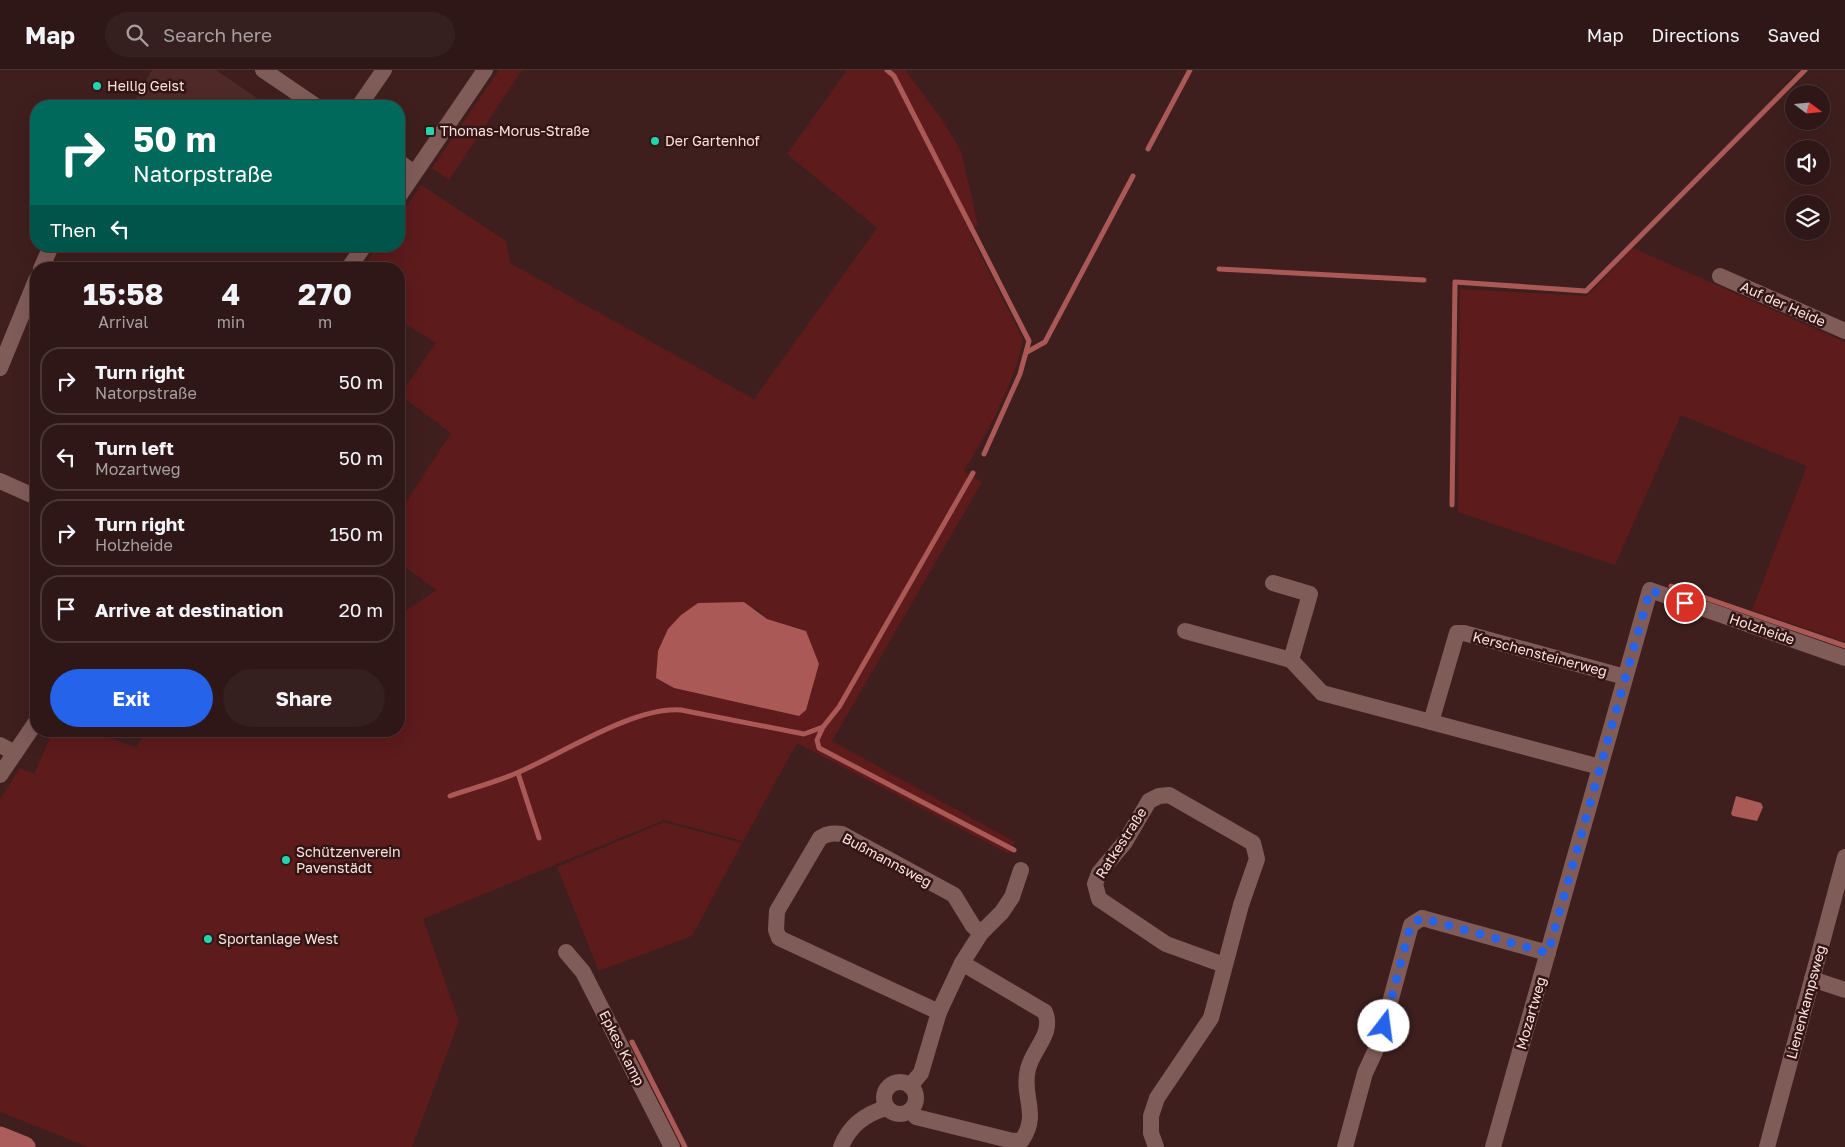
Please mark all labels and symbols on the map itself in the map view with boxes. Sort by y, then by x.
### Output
place label: Heilig Geist [107,77,185,94]
marker: Heilig Geist [91,80,103,92]
north arrow [1785,85,1830,130]
place label: Thomas-Morus-Straße [440,122,590,139]
marker: Thomas-Morus-Straße [424,125,436,137]
place label: Der Gartenhof [665,132,760,149]
marker: Der Gartenhof [649,135,661,147]
street label: Auf der Heide [1738,277,1828,330]
pin [1664,582,1706,624]
street label: Holzheide [1727,609,1797,648]
street label: Kerschensteinerweg [1471,627,1609,680]
street label: Ratkestraße [1091,804,1150,881]
street label: Bußmannsweg [840,829,935,890]
place label: Schützenverein Pavenstädt [296,843,401,876]
marker: Schützenverein Pavenstädt [280,854,292,866]
place label: Sportanlage West [218,930,338,947]
marker: Sportanlage West [202,933,214,945]
street label: Lienenkampsweg [1782,943,1829,1061]
street label: Mozartweg [1512,975,1549,1051]
position arrow [1357,999,1409,1051]
street label: Epkes Kamp [596,1007,649,1088]

